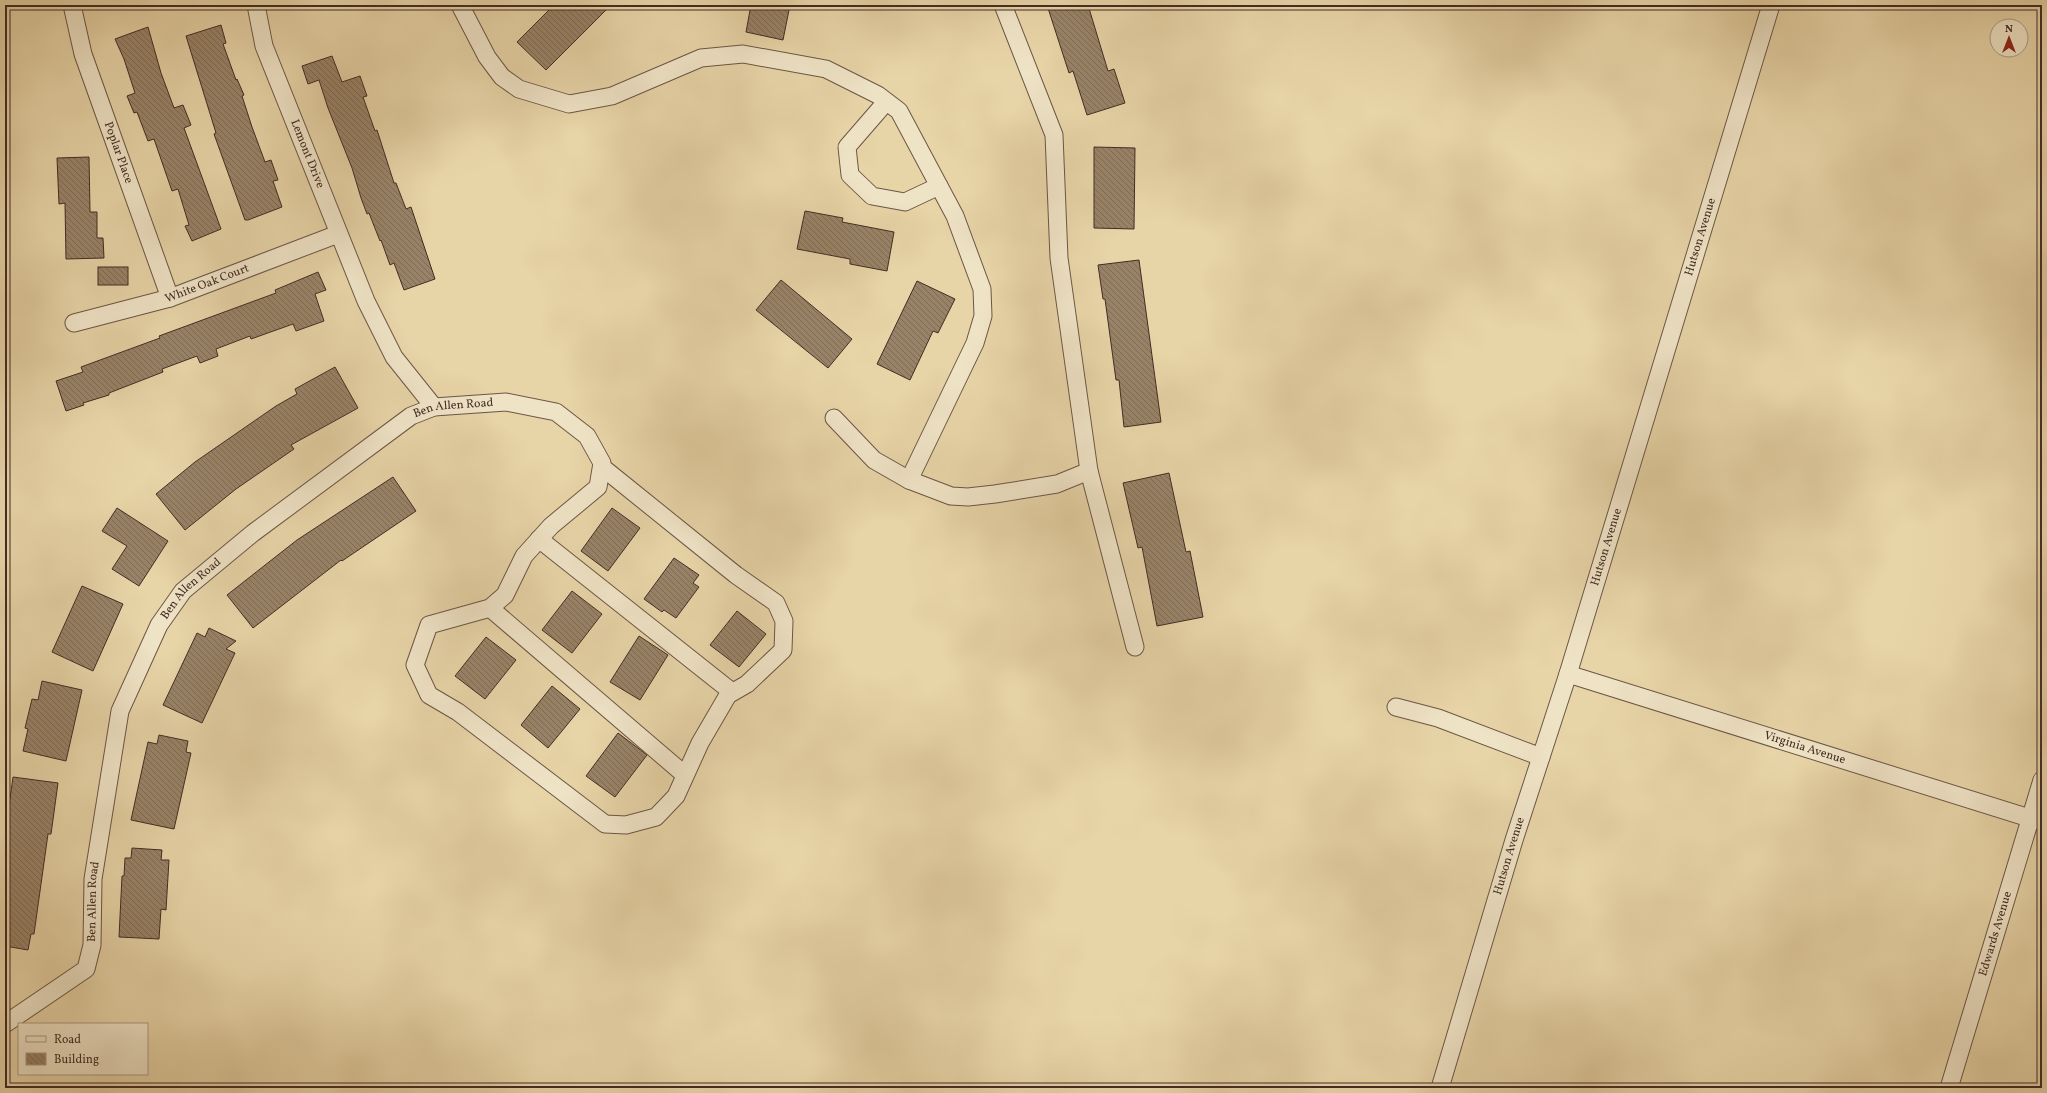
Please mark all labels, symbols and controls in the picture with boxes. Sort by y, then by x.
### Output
north arrow [1989,18,2029,58]
text: N [2005,22,2013,37]
street label: Lemont Drive [286,117,328,191]
street label: Poplar Place [100,120,137,186]
street label: Hutson Avenue [1681,196,1720,278]
street label: White Oak Court [163,261,252,307]
street label: Ben Allen Road [411,395,494,422]
street label: Hutson Avenue [1587,506,1626,588]
street label: Ben Allen Road [157,554,225,623]
street label: Virginia Avenue [1762,728,1848,768]
street label: Hutson Avenue [1490,815,1529,897]
street label: Ben Allen Road [84,860,104,942]
street label: Edwards Avenue [1975,889,2016,978]
legend [18,1023,148,1075]
text: Road [54,1032,81,1048]
text: Building [54,1052,99,1068]

